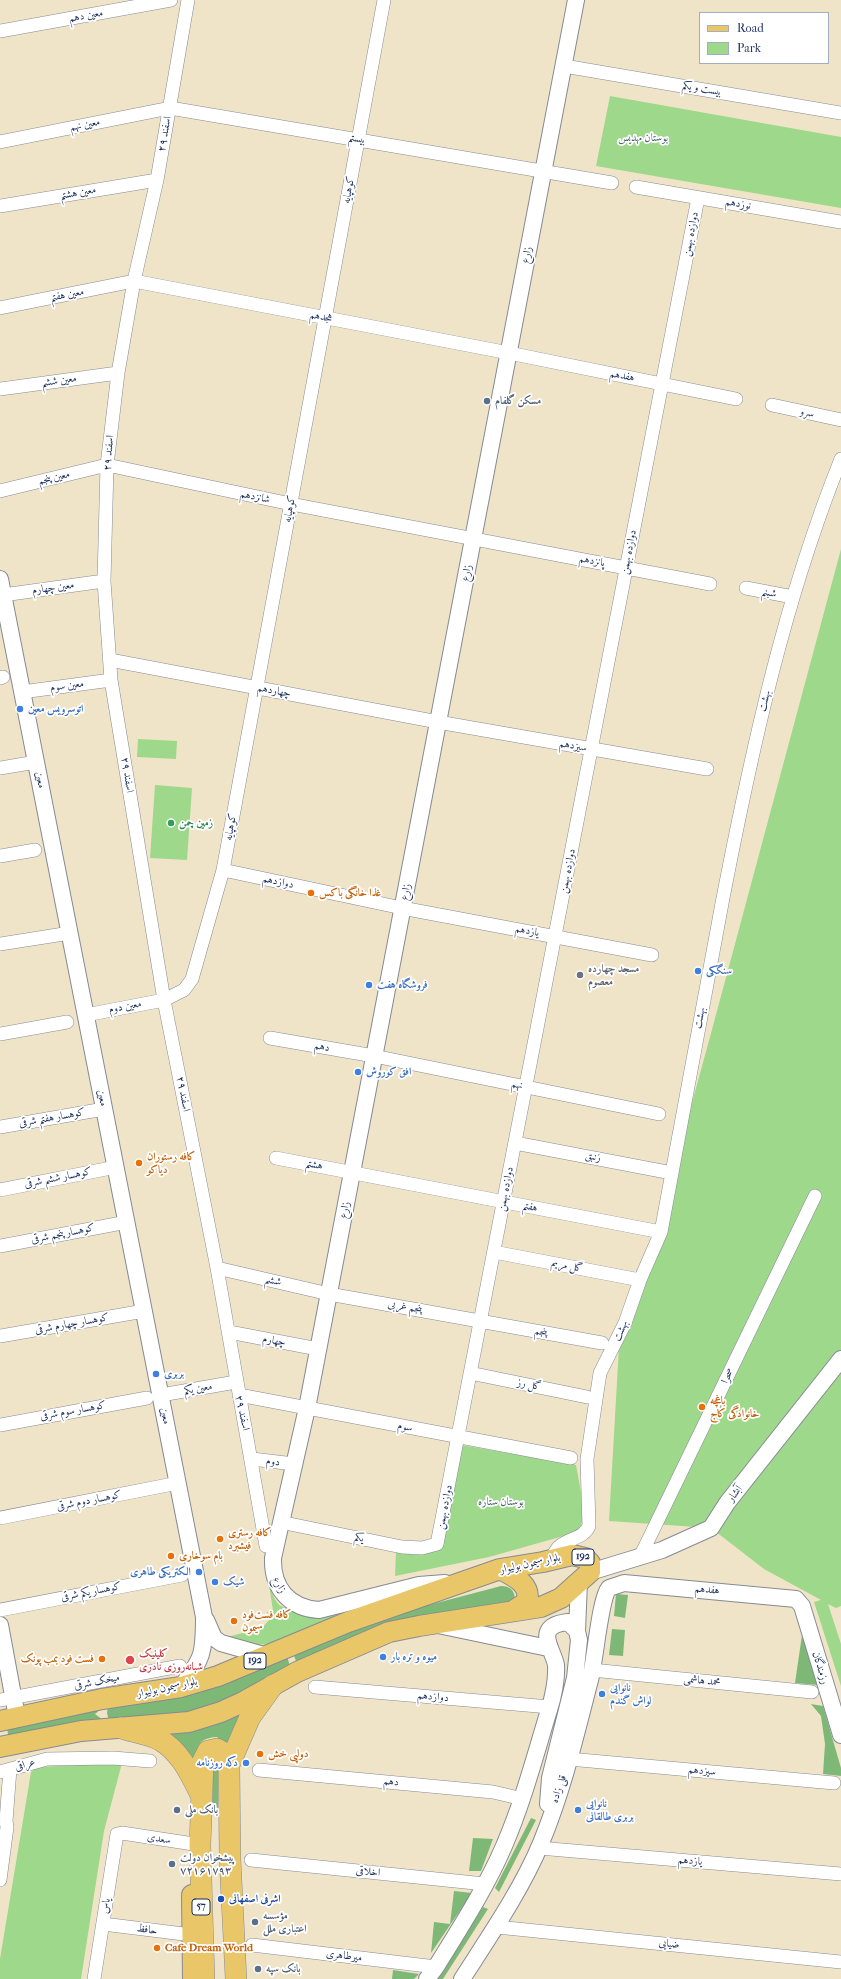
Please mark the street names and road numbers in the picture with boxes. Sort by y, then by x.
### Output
street label: معین دهم [68,6,104,26]
street label: بیست و یکم [681,79,723,99]
street label: ۲۹ اسفند [155,115,175,153]
street label: معین نهم [69,116,101,134]
street label: بیستم [347,131,367,147]
street label: کوهپایه [340,175,358,205]
street label: معین هشتم [59,183,97,203]
street label: نوزدهم [724,195,752,213]
street label: دوازده بهمن [680,211,702,257]
street label: زارع [519,245,535,265]
street label: معین هفتم [49,285,85,305]
street label: هجدهم [308,308,334,326]
street label: هفدهم [608,367,636,385]
street label: معین ششم [40,372,78,390]
street label: سرو [799,405,815,421]
street label: ۲۹ اسفند [101,435,117,471]
street label: معین پنجم [37,468,71,488]
street label: شانزدهم [239,487,271,507]
street label: کوهپایه [281,494,299,524]
street label: دوازده بهمن [618,529,640,575]
street label: پانزدهم [578,552,606,570]
street label: زارع [459,563,475,583]
street label: معین چهارم [31,579,75,597]
street label: شبنم [760,585,778,601]
street label: معین سوم [49,677,85,695]
street label: چهاردهم [256,681,292,701]
street label: بهشت [756,689,774,713]
street label: سیزدهم [558,737,588,755]
street label: ۲۹ اسفند [118,756,136,794]
street label: معین [32,771,48,789]
street label: کوهپایه [222,812,240,842]
street label: دوازده بهمن [557,848,579,894]
street label: دوازدهم [261,872,295,892]
street label: زارع [398,882,414,902]
street label: یازدهم [514,922,540,940]
street label: معین دوم [107,997,143,1017]
street label: بهشت [691,1006,709,1030]
street label: دهم [313,1039,331,1055]
street label: ۲۹ اسفند [173,1075,193,1113]
street label: نهم [510,1077,524,1093]
street label: معین [94,1089,110,1107]
street label: کوهسار هفتم شرقی [18,1106,86,1130]
street label: زنبق [584,1149,602,1165]
street label: هشتم [304,1157,324,1173]
street label: کوهسار ششم شرقی [23,1165,93,1191]
street label: دوازده بهمن [495,1166,517,1212]
street label: هفتم [521,1199,539,1215]
street label: زارع [337,1200,353,1220]
street label: کوهسار پنجم شرقی [30,1221,96,1247]
street label: گل مریم [550,1256,584,1276]
street label: ششم [263,1273,283,1289]
street label: پنجم غربی [387,1297,423,1317]
street label: کوهسار چهارم شرقی [34,1311,110,1337]
street label: بهشت [611,1318,631,1344]
street label: پنجم [533,1324,549,1340]
street label: چهارم [261,1332,287,1350]
street label: صحرا [719,1366,737,1386]
street label: گل رز [516,1376,542,1394]
street label: معین یکم [183,1380,213,1398]
street label: ۲۹ اسفند [232,1394,252,1432]
street label: کوهسار سوم شرقی [39,1399,107,1423]
street label: معین [157,1407,173,1425]
street label: سوم [396,1419,414,1435]
street label: دوم [265,1455,281,1469]
street label: آبشار [725,1483,745,1505]
street label: دوازده بهمن [434,1484,456,1530]
street label: کوهسار دوم شرقی [55,1488,123,1514]
street label: یکم [353,1531,365,1545]
road number: 192 [572,1549,594,1565]
street label: بلوار سیمون بولیوار [499,1551,561,1577]
street label: زارع [269,1574,289,1596]
street label: کوهسار یکم شرقی [60,1580,122,1604]
street label: هفدهم [694,1582,720,1598]
street label: رزمندگان [809,1650,831,1686]
road number: 192 [244,1653,266,1669]
street label: میخک شرقی [73,1671,121,1693]
street label: محمد هاشمی [683,1672,721,1690]
street label: بلوار سیمون بولیوار [136,1675,198,1701]
street label: دوازدهم [417,1689,449,1705]
street label: عراقی [13,1756,37,1774]
street label: سیزدهم [688,1763,716,1779]
street label: قلی زاده [548,1773,570,1805]
street label: دهم [383,1775,399,1789]
street label: سعدی [146,1831,172,1847]
street label: یازدهم [677,1853,703,1869]
street label: اخلاقی [355,1864,381,1880]
street label: یاس [98,1897,114,1915]
road number: 57 [192,1899,210,1915]
street label: حافظ [136,1922,158,1938]
street label: ضیایی [658,1936,680,1952]
street label: میرطاهری [325,1947,363,1965]

